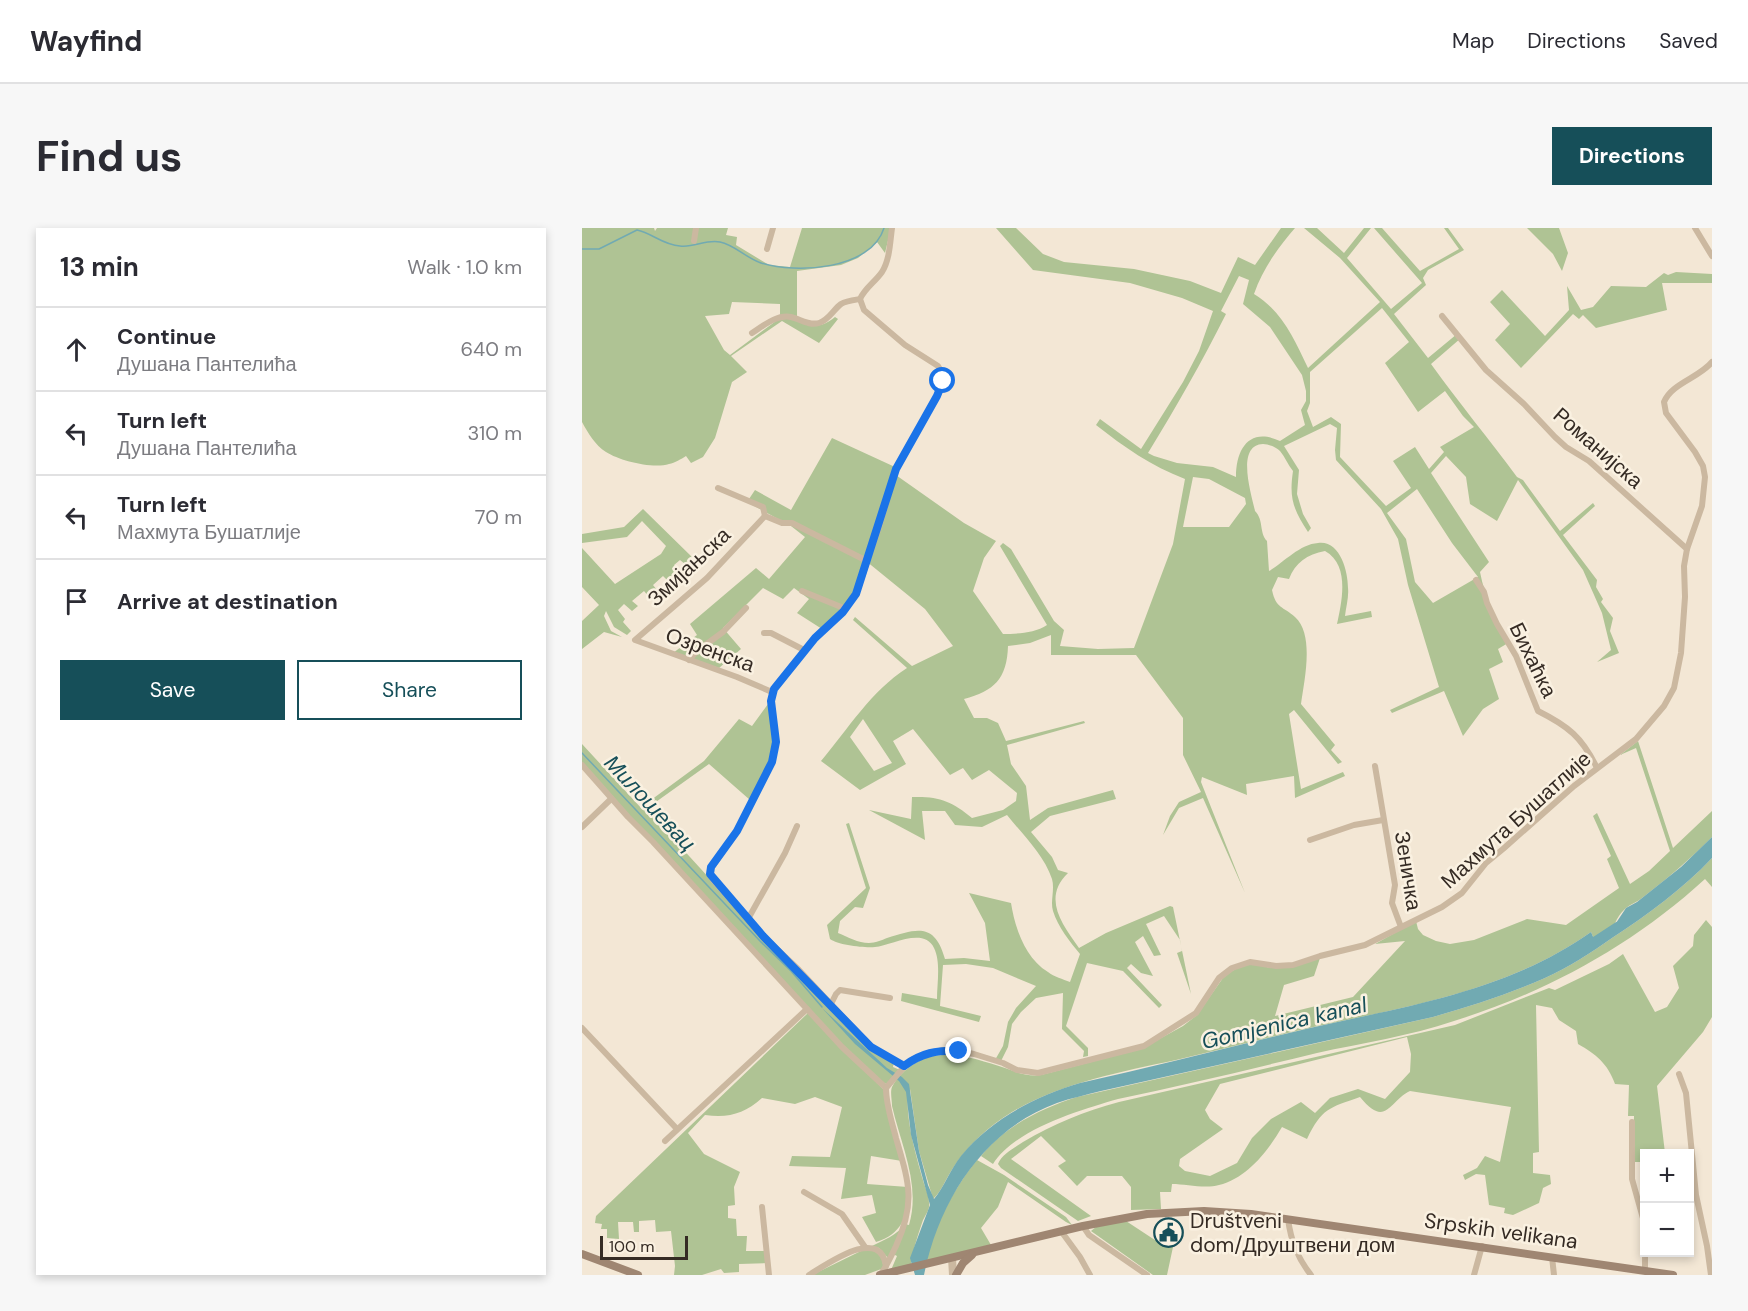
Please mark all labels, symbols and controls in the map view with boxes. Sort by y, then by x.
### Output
text: Wayfind [30,23,142,60]
text: Map [1452,27,1494,55]
text: Directions [1527,27,1626,55]
text: Saved [1659,27,1718,55]
button: Directions [1552,127,1712,185]
text: Find us [36,129,182,184]
text: 13 min [60,250,139,284]
text: Walk · 1.0 km [407,254,522,280]
text: Continue [117,322,216,351]
icon: ahead [60,333,93,366]
text: 640 m [460,336,522,362]
text: Душана Пантелића [117,351,297,377]
route start [929,367,955,393]
street label: Романијска [1547,401,1649,495]
text: Turn left [117,406,207,435]
icon: left [60,417,93,450]
text: 310 m [467,420,522,446]
text: Душана Пантелића [117,435,297,461]
text: Turn left [117,490,207,519]
icon: left [60,501,93,534]
text: 70 m [475,504,522,530]
text: Махмута Бушатлије [117,519,301,545]
street label: Змијањска [641,521,737,613]
icon: arrive [60,585,93,618]
text: Arrive at destination [117,587,338,616]
street label: Бихаћка [1503,618,1563,703]
street label: Озренска [662,621,759,679]
button: Save [60,660,285,720]
button: Share [297,660,522,720]
street label: Махмута Бушатлије [1435,745,1597,895]
water label: Милошевац [598,749,702,857]
street label: Зеничка [1388,829,1428,913]
water label: Gomjenica kanal [1198,990,1371,1056]
route end [945,1037,971,1063]
map controls [1640,1149,1694,1257]
button: + [1640,1149,1694,1203]
button: − [1640,1203,1694,1257]
street label: Srpskih velikana [1423,1206,1579,1256]
place label: Društveni dom/Друштвени дом [1190,1207,1395,1259]
public building icon: Društveni dom/Друштвени дом [1153,1217,1185,1249]
scale bar [600,1233,688,1260]
text: 100 m [609,1236,654,1257]

